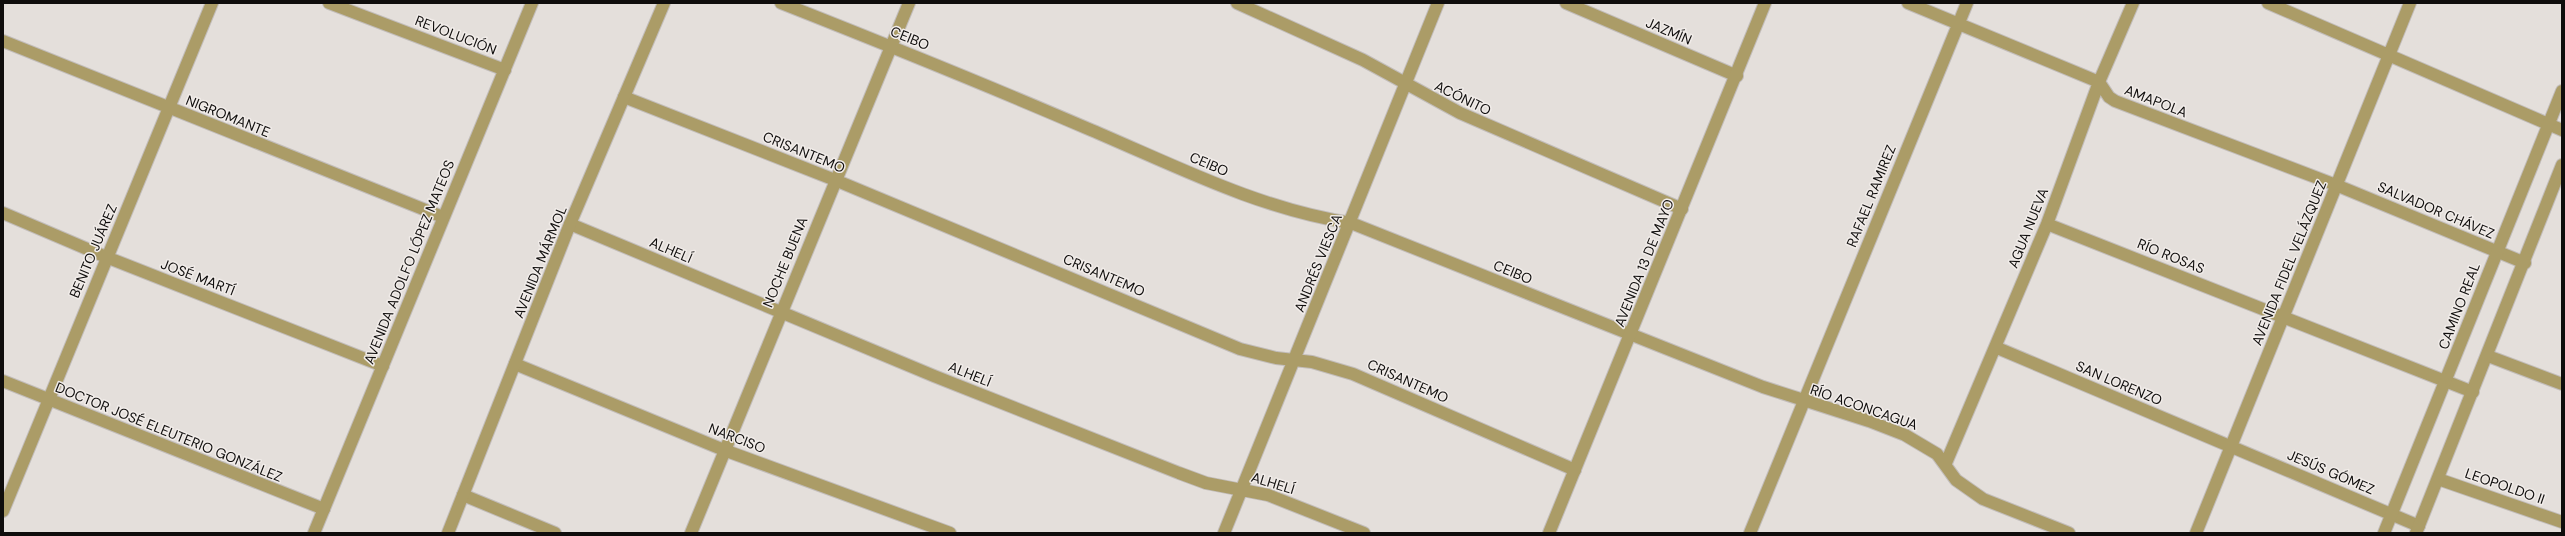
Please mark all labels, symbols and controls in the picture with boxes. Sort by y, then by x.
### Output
street label: REVOLUCIÓN [413,11,499,59]
street label: JAZMÍN [1643,13,1695,49]
street label: CEIBO [888,22,932,54]
street label: ACÓNITO [1432,77,1494,119]
street label: AMAPOLA [2122,81,2190,121]
street label: NIGROMANTE [183,91,273,141]
street label: CRISANTEMO [760,127,848,177]
street label: RAFAEL RAMIREZ [1842,142,1900,250]
street label: CEIBO [1187,148,1231,180]
street label: AVENIDA ADOLFO LÓPEZ MATEOS [360,157,458,367]
street label: SALVADOR CHÁVEZ [2375,177,2497,243]
street label: AVENIDA FIDEL VELÁZQUEZ [2248,178,2330,348]
street label: AGUA NUEVA [2004,185,2052,271]
street label: AVENIDA 13 DE MAYO [1610,196,1678,329]
street label: BENITO JUÁREZ [65,201,121,301]
street label: AVENIDA MÁRMOL [509,203,571,321]
street label: ANDRÉS VIESCA [1290,211,1346,315]
street label: NOCHE BUENA [759,214,811,310]
street label: ALHELÍ [647,233,696,267]
street label: RÍO ROSAS [2135,234,2207,278]
street label: CRISANTEMO [1060,250,1148,300]
street label: JOSÉ MARTÍ [158,255,238,300]
street label: CEIBO [1491,256,1535,288]
street label: CAMINO REAL [2434,260,2484,352]
street label: CRISANTEMO [1365,355,1452,407]
street label: ALHELÍ [946,357,995,391]
street label: SAN LORENZO [2073,357,2165,409]
street label: DOCTOR JOSÉ ELEUTERIO GONZÁLEZ [53,378,285,486]
street label: RÍO ACONCAGUA [1808,380,1920,434]
street label: NARCISO [706,419,768,457]
street label: JESÚS GÓMEZ [2285,446,2377,498]
street label: LEOPOLDO II [2463,464,2547,508]
street label: ALHELÍ [1249,468,1298,498]

